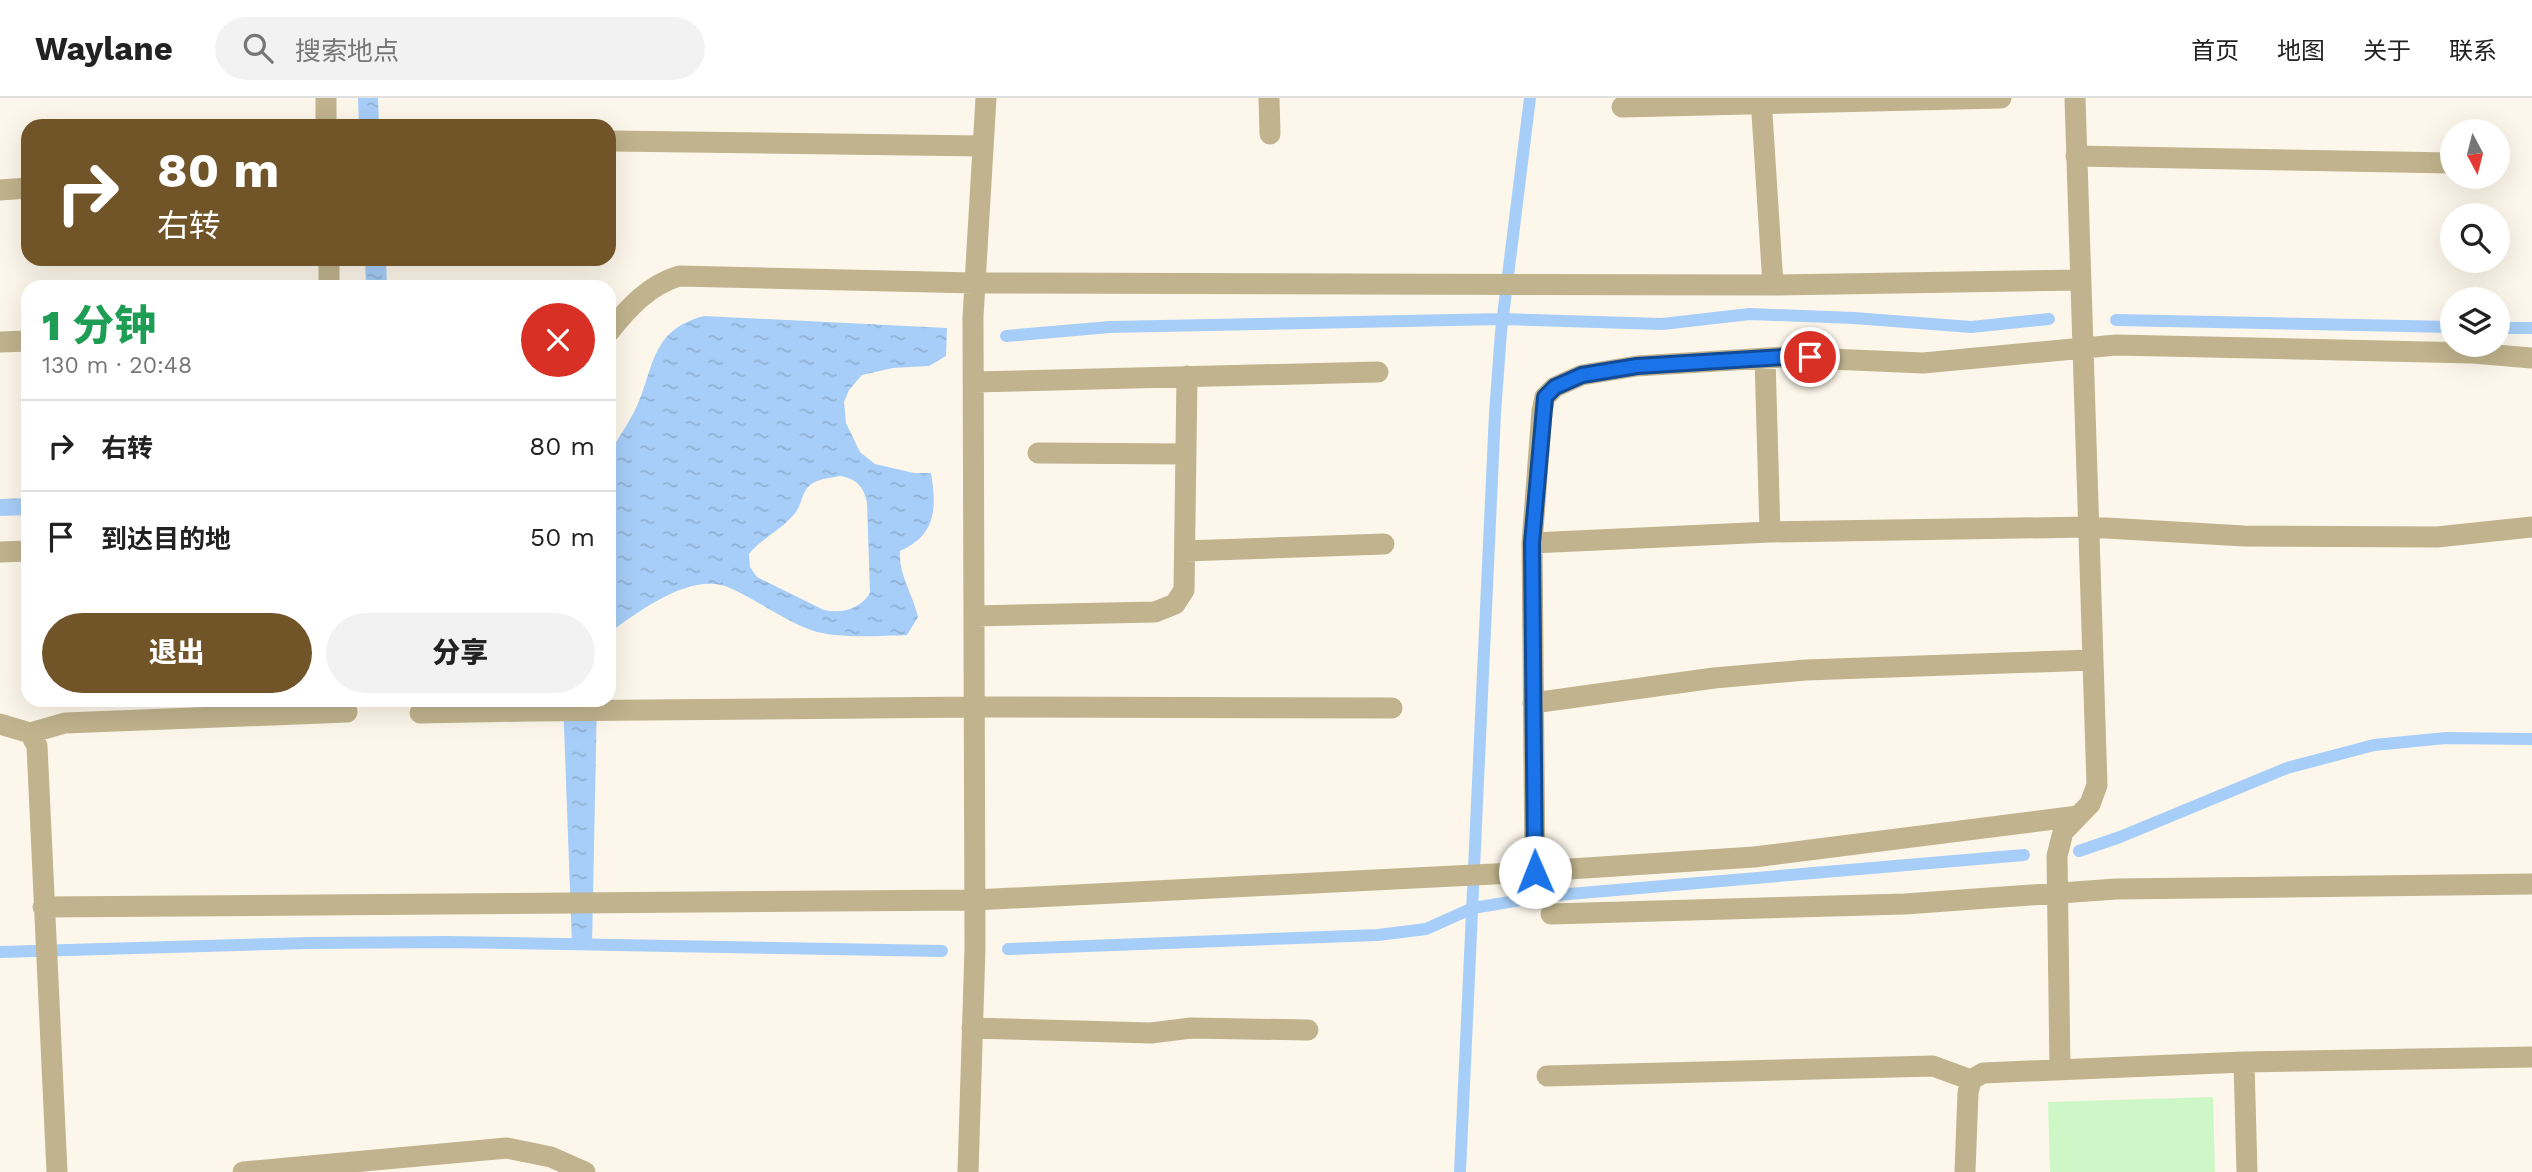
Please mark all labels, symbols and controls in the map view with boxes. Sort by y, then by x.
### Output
search box [215,17,705,80]
text: Waylane [35,29,173,68]
icon: search [239,29,277,67]
text: 搜索地点 [295,36,399,66]
text: 首页 [2191,37,2239,65]
text: 地图 [2277,37,2325,65]
text: 关于 [2363,37,2411,65]
text: 联系 [2449,37,2497,65]
north arrow [2440,119,2510,189]
map controls [2440,119,2510,357]
text: 80 m [157,141,279,199]
icon: right [42,147,133,238]
button: search [2440,203,2510,273]
text: 右转 [157,207,221,245]
button: layers [2440,287,2510,357]
text: 1 分钟 [42,301,156,350]
button: close [521,303,595,377]
pin [1780,327,1840,387]
icon: arrive [1791,338,1829,376]
text: 130 m · 20:48 [42,352,192,379]
icon: right [42,427,80,465]
text: 80 m [529,431,595,461]
text: 右转 [101,433,153,463]
icon: arrive [42,518,80,556]
text: 50 m [530,522,595,552]
text: 到达目的地 [101,524,231,554]
button: 退出 [42,613,312,693]
button: 分享 [326,613,595,693]
position arrow [1498,835,1572,909]

